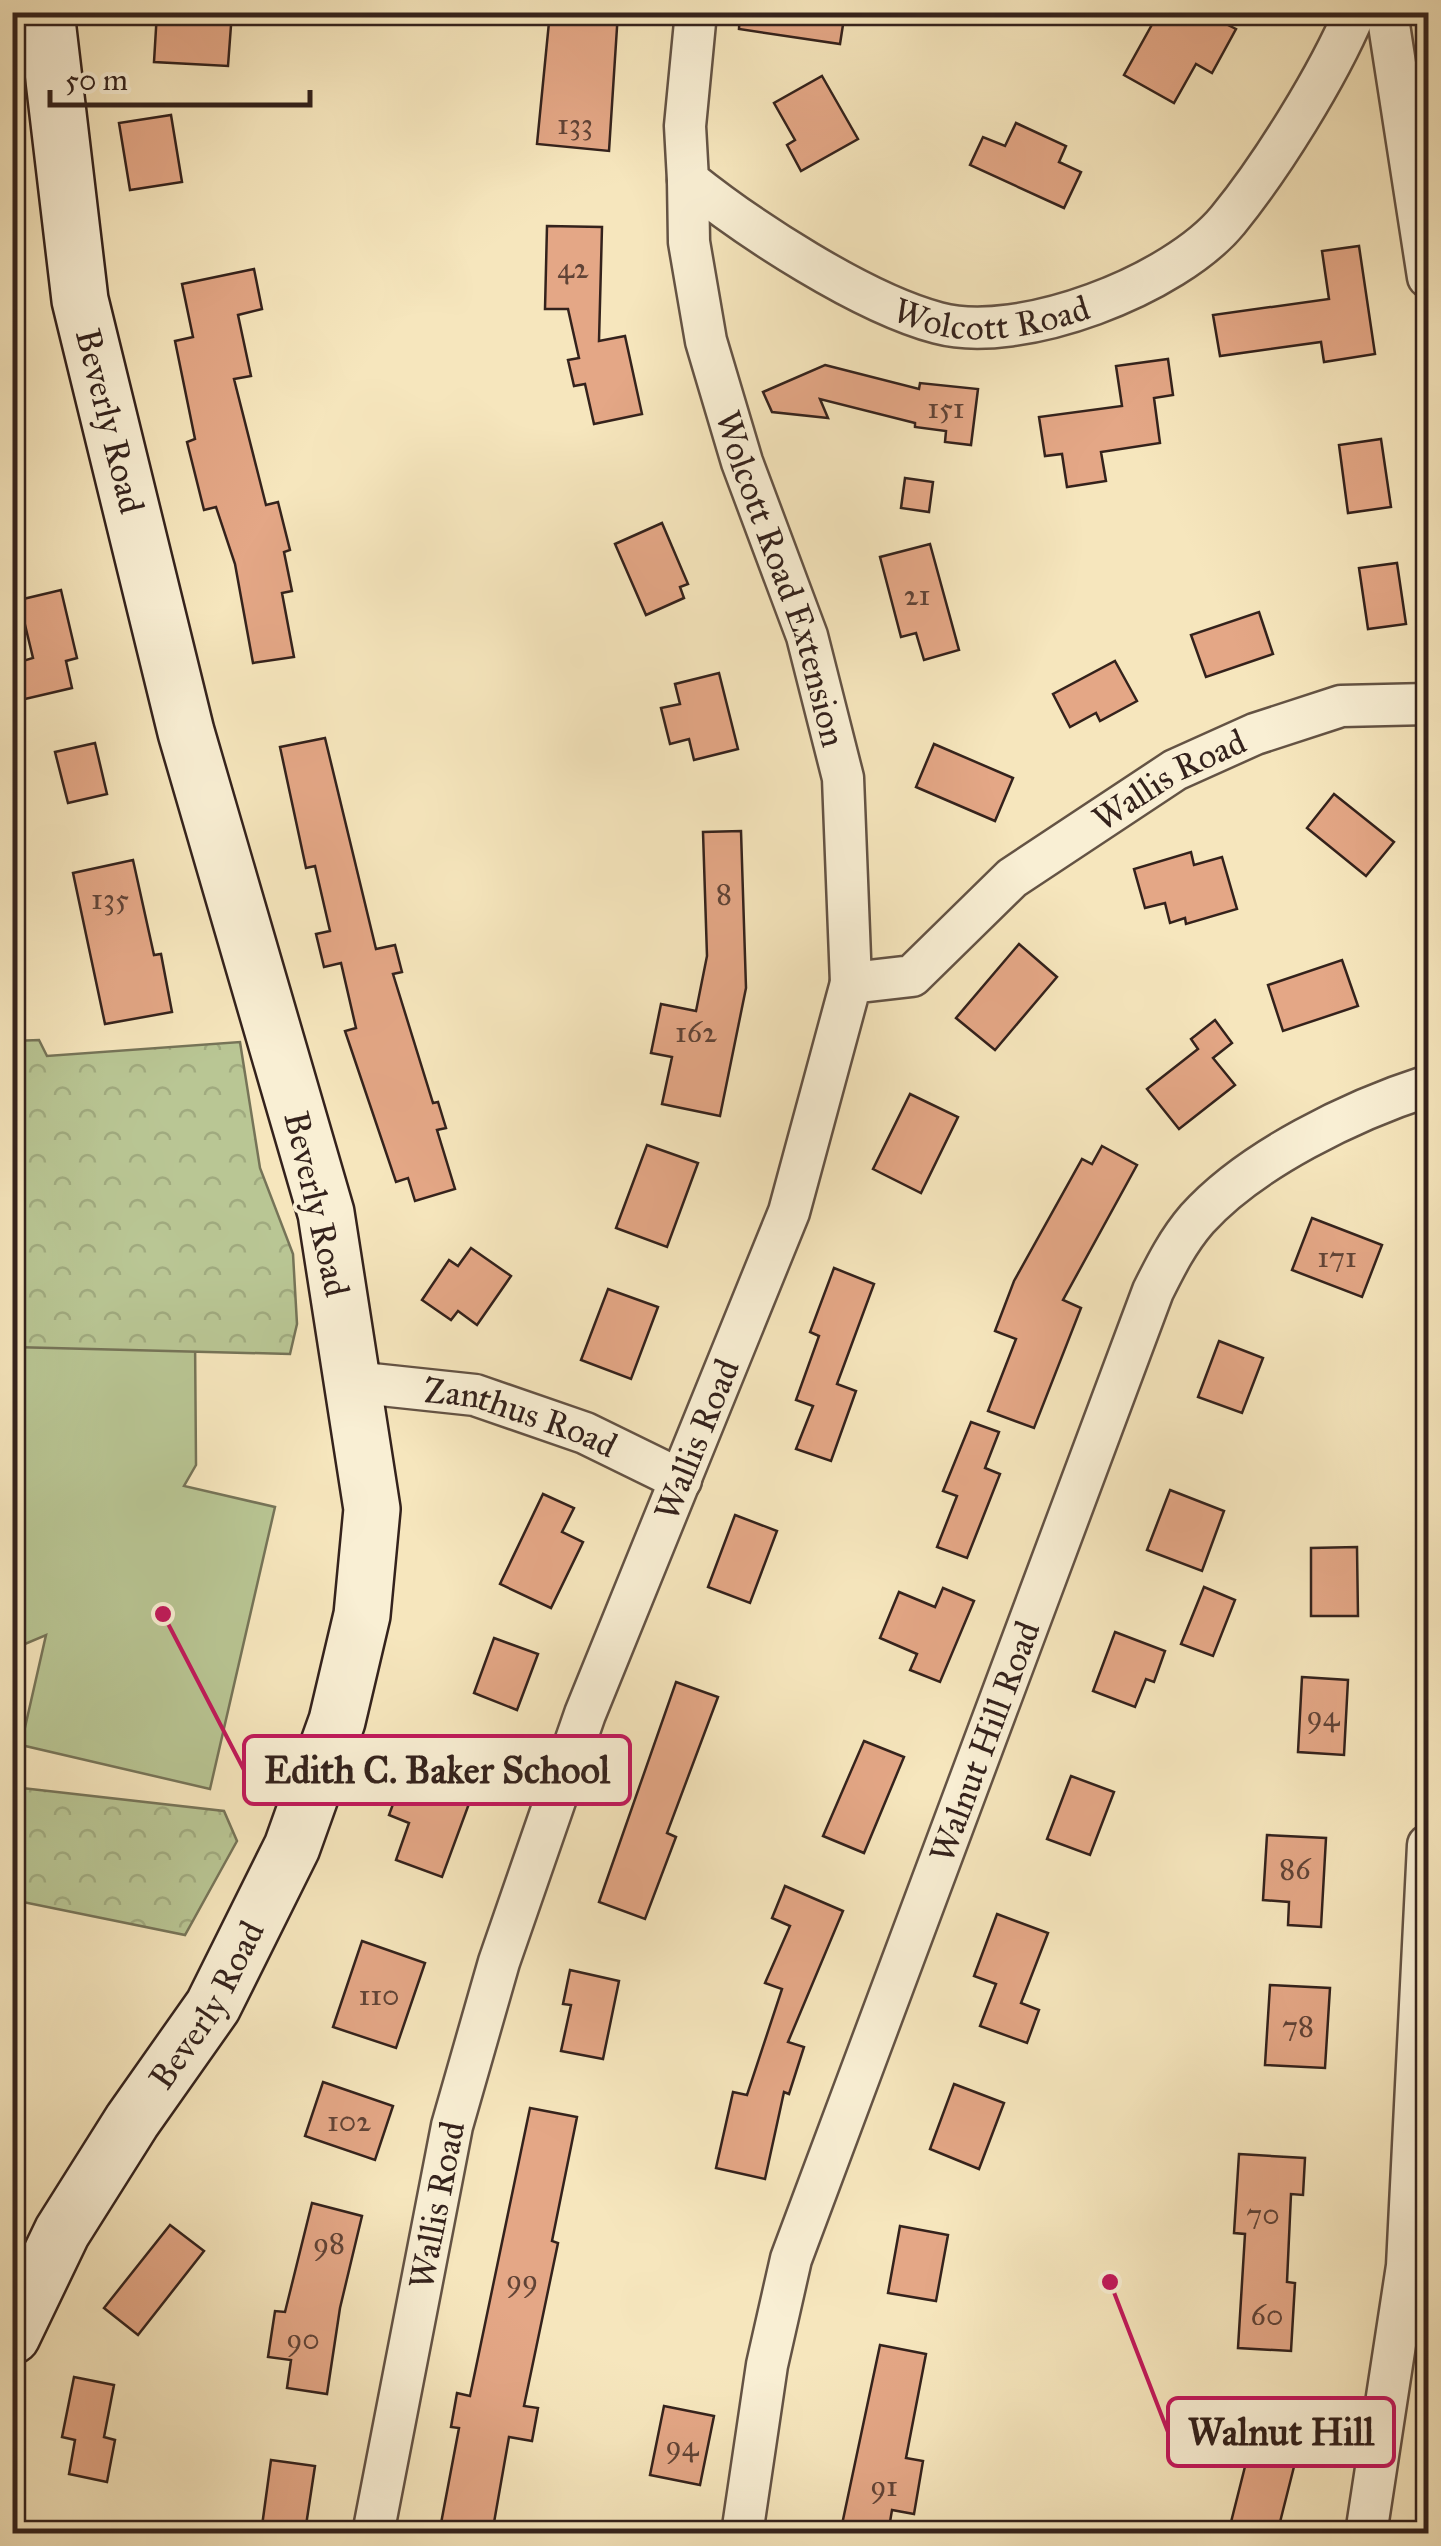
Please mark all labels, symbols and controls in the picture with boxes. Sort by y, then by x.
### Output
scale bar [50,45,310,107]
text: 50 m [65,62,128,98]
house number: 133 [557,106,593,142]
house number: 42 [557,250,589,286]
street label: Wolcott Road [887,286,1095,350]
street label: Beverly Road [66,324,153,518]
house number: 151 [927,390,965,426]
street label: Wolcott Road Extension [706,406,855,751]
house number: 21 [904,577,930,613]
street label: Wallis Road [1084,720,1253,841]
house number: 8 [716,876,732,912]
house number: 135 [91,881,129,917]
house number: 162 [675,1014,717,1050]
street label: Beverly Road [274,1107,359,1301]
house number: 171 [1317,1239,1357,1275]
street label: Wallis Road [645,1352,749,1526]
street label: Zanthus Road [422,1369,625,1468]
street label: Walnut Hill Road [920,1615,1050,1868]
house number: 94 [1307,1698,1341,1735]
callout: Edith C. Baker School [244,1736,630,1804]
text: Edith C. Baker School [264,1747,611,1793]
house number: 86 [1279,1851,1312,1887]
street label: Beverly Road [140,1914,274,2098]
house number: 110 [358,1977,400,2013]
house number: 78 [1282,2008,1314,2044]
house number: 102 [327,2103,371,2139]
street label: Wallis Road [400,2117,475,2293]
house number: 70 [1246,2196,1280,2232]
house number: 98 [313,2225,345,2262]
house number: 99 [506,2262,538,2299]
house number: 60 [1251,2297,1283,2333]
house number: 90 [286,2321,320,2358]
callout: Walnut Hill [1168,2398,1394,2466]
text: Walnut Hill [1188,2409,1375,2455]
house number: 94 [666,2428,700,2465]
house number: 91 [870,2468,898,2505]

